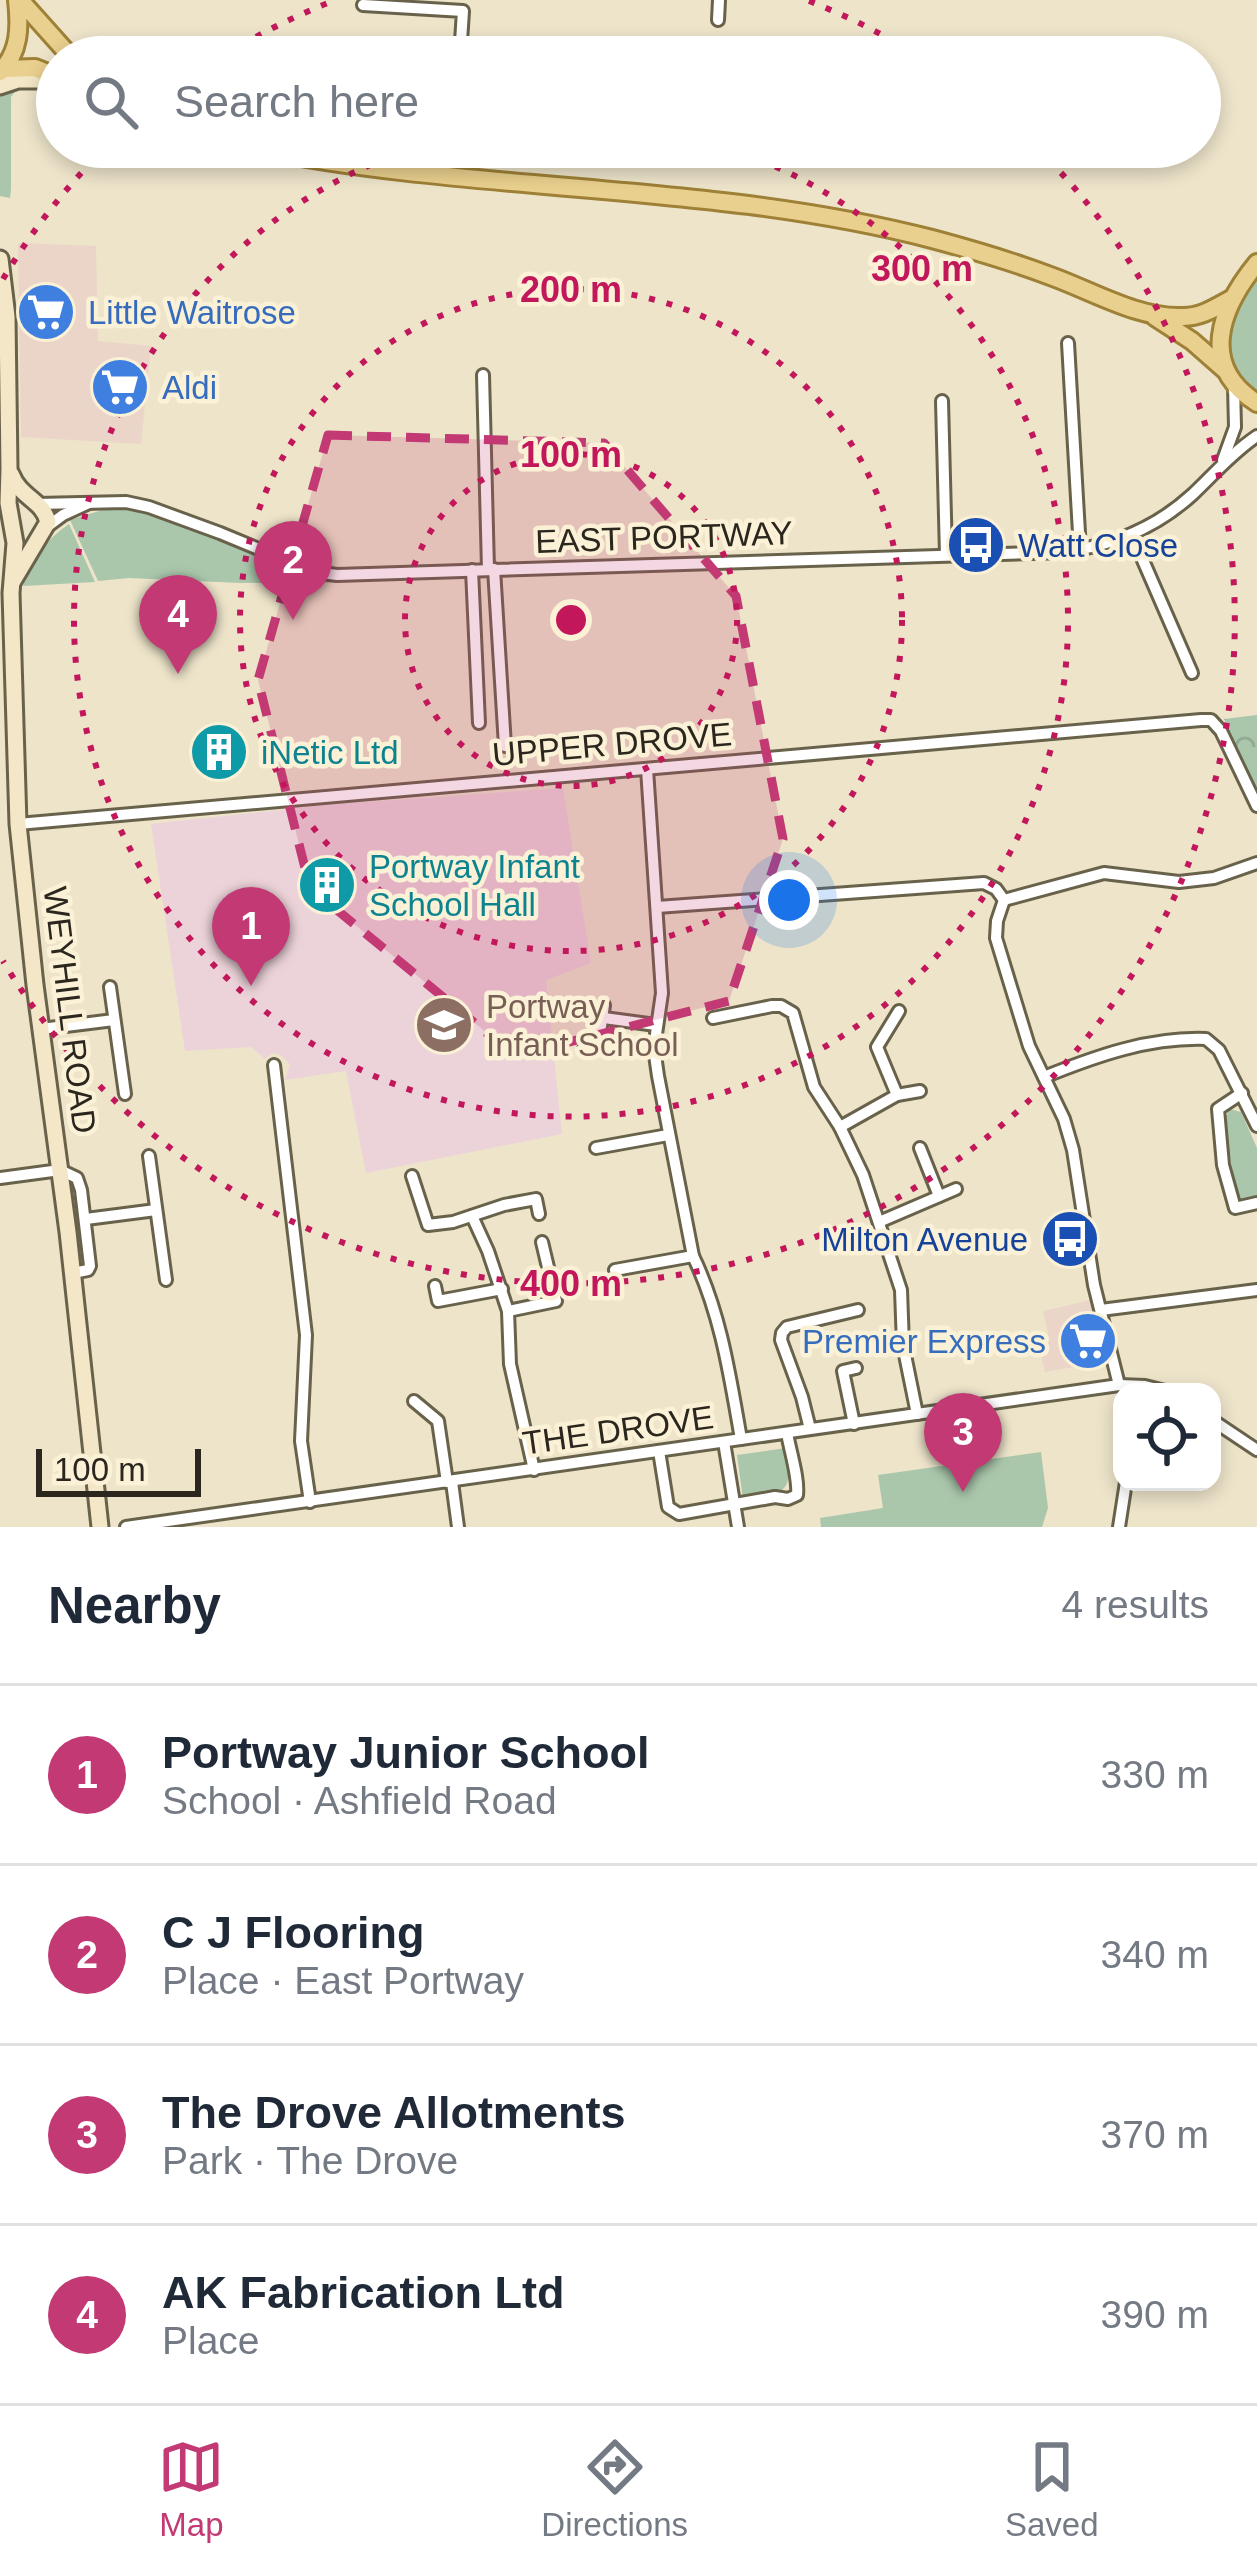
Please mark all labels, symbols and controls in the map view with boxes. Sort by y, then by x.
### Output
search box [36,36,1221,168]
icon: search [78,69,144,135]
text: Search here [174,76,419,127]
text: 300 m [871,248,973,289]
text: 200 m [520,269,622,310]
supermarket icon: Little Waitrose [15,281,77,343]
place label: Little Waitrose [88,294,296,331]
supermarket icon: Aldi [89,356,151,418]
place label: Aldi [162,369,217,406]
text: 100 m [520,434,622,475]
street label: EAST PORTWAY [535,514,793,560]
bus stop icon: Watt Close [945,514,1007,576]
pin: 2 [254,521,332,620]
place label: Watt Close [1018,527,1178,564]
pin: 4 [139,575,217,674]
centre of rings [550,599,592,641]
street label: UPPER DROVE [491,715,733,773]
building icon: iNetic Ltd [188,721,250,783]
place label: iNetic Ltd [261,734,399,771]
place label: Portway Infant School Hall [369,848,580,923]
building icon: Portway Infant School Hall [296,854,358,916]
your location [759,870,819,930]
street label: WEYHILL ROAD [37,885,103,1135]
pin: 1 [212,887,290,986]
place label: Portway Infant School [486,988,679,1063]
school or university icon: Portway Infant School [413,994,475,1056]
bus stop icon: Milton Avenue [1039,1208,1101,1270]
place label: Milton Avenue [821,1221,1028,1258]
text: 400 m [520,1263,622,1304]
supermarket icon: Premier Express [1057,1310,1119,1372]
place label: Premier Express [802,1323,1046,1360]
map controls [1113,1383,1221,1491]
button: locate [1113,1383,1221,1491]
pin: 3 [924,1393,1002,1492]
street label: THE DROVE [520,1398,716,1462]
scale bar [36,1443,201,1496]
text: 100 m [54,1451,146,1488]
text: Nearby [48,1577,221,1634]
text: 4 results [1062,1583,1209,1626]
text: Portway Junior School [162,1727,650,1778]
text: 1 [76,1753,98,1796]
text: 330 m [1101,1753,1209,1796]
text: School · Ashfield Road [162,1779,557,1822]
text: C J Flooring [162,1907,425,1958]
text: 2 [76,1933,98,1976]
text: 340 m [1101,1933,1209,1976]
text: Place · East Portway [162,1959,524,2002]
text: The Drove Allotments [162,2087,625,2138]
text: 3 [76,2113,98,2156]
text: 370 m [1101,2113,1209,2156]
text: Park · The Drove [162,2139,458,2182]
text: AK Fabrication Ltd [162,2267,565,2318]
text: 4 [76,2293,98,2336]
text: 390 m [1101,2293,1209,2336]
text: Place [162,2319,260,2362]
tab: Map [158,2434,224,2544]
tab: Directions [541,2434,688,2544]
tab: Saved [1005,2434,1099,2544]

